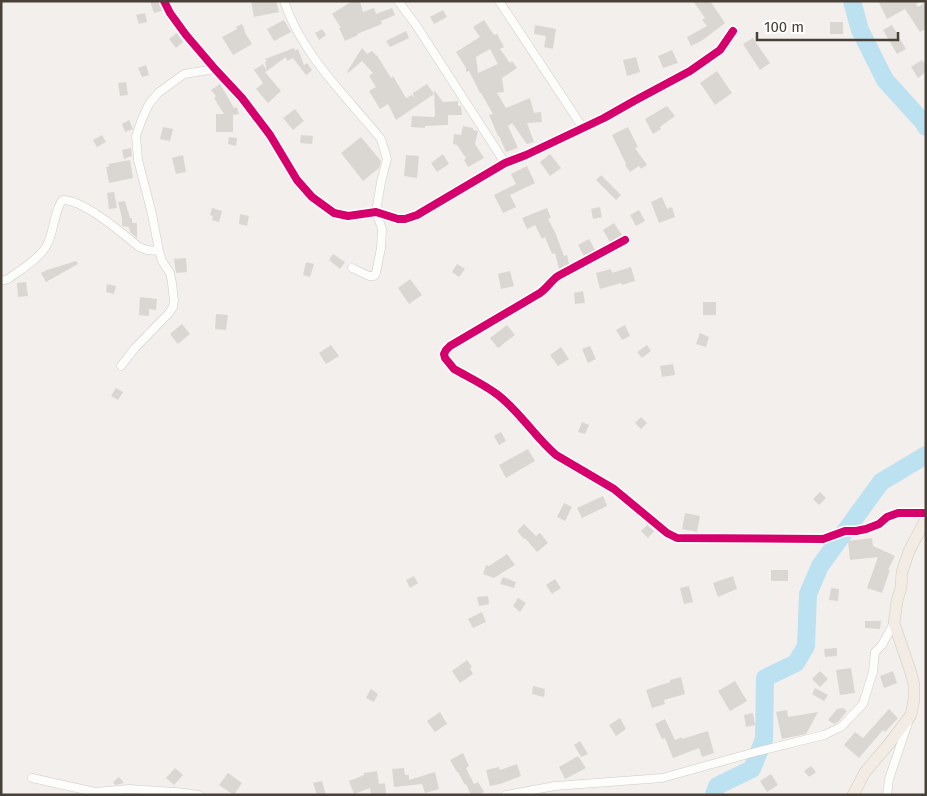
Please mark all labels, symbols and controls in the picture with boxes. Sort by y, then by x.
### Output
scale bar [757,10,898,42]
text: 100 m [764,18,804,36]

